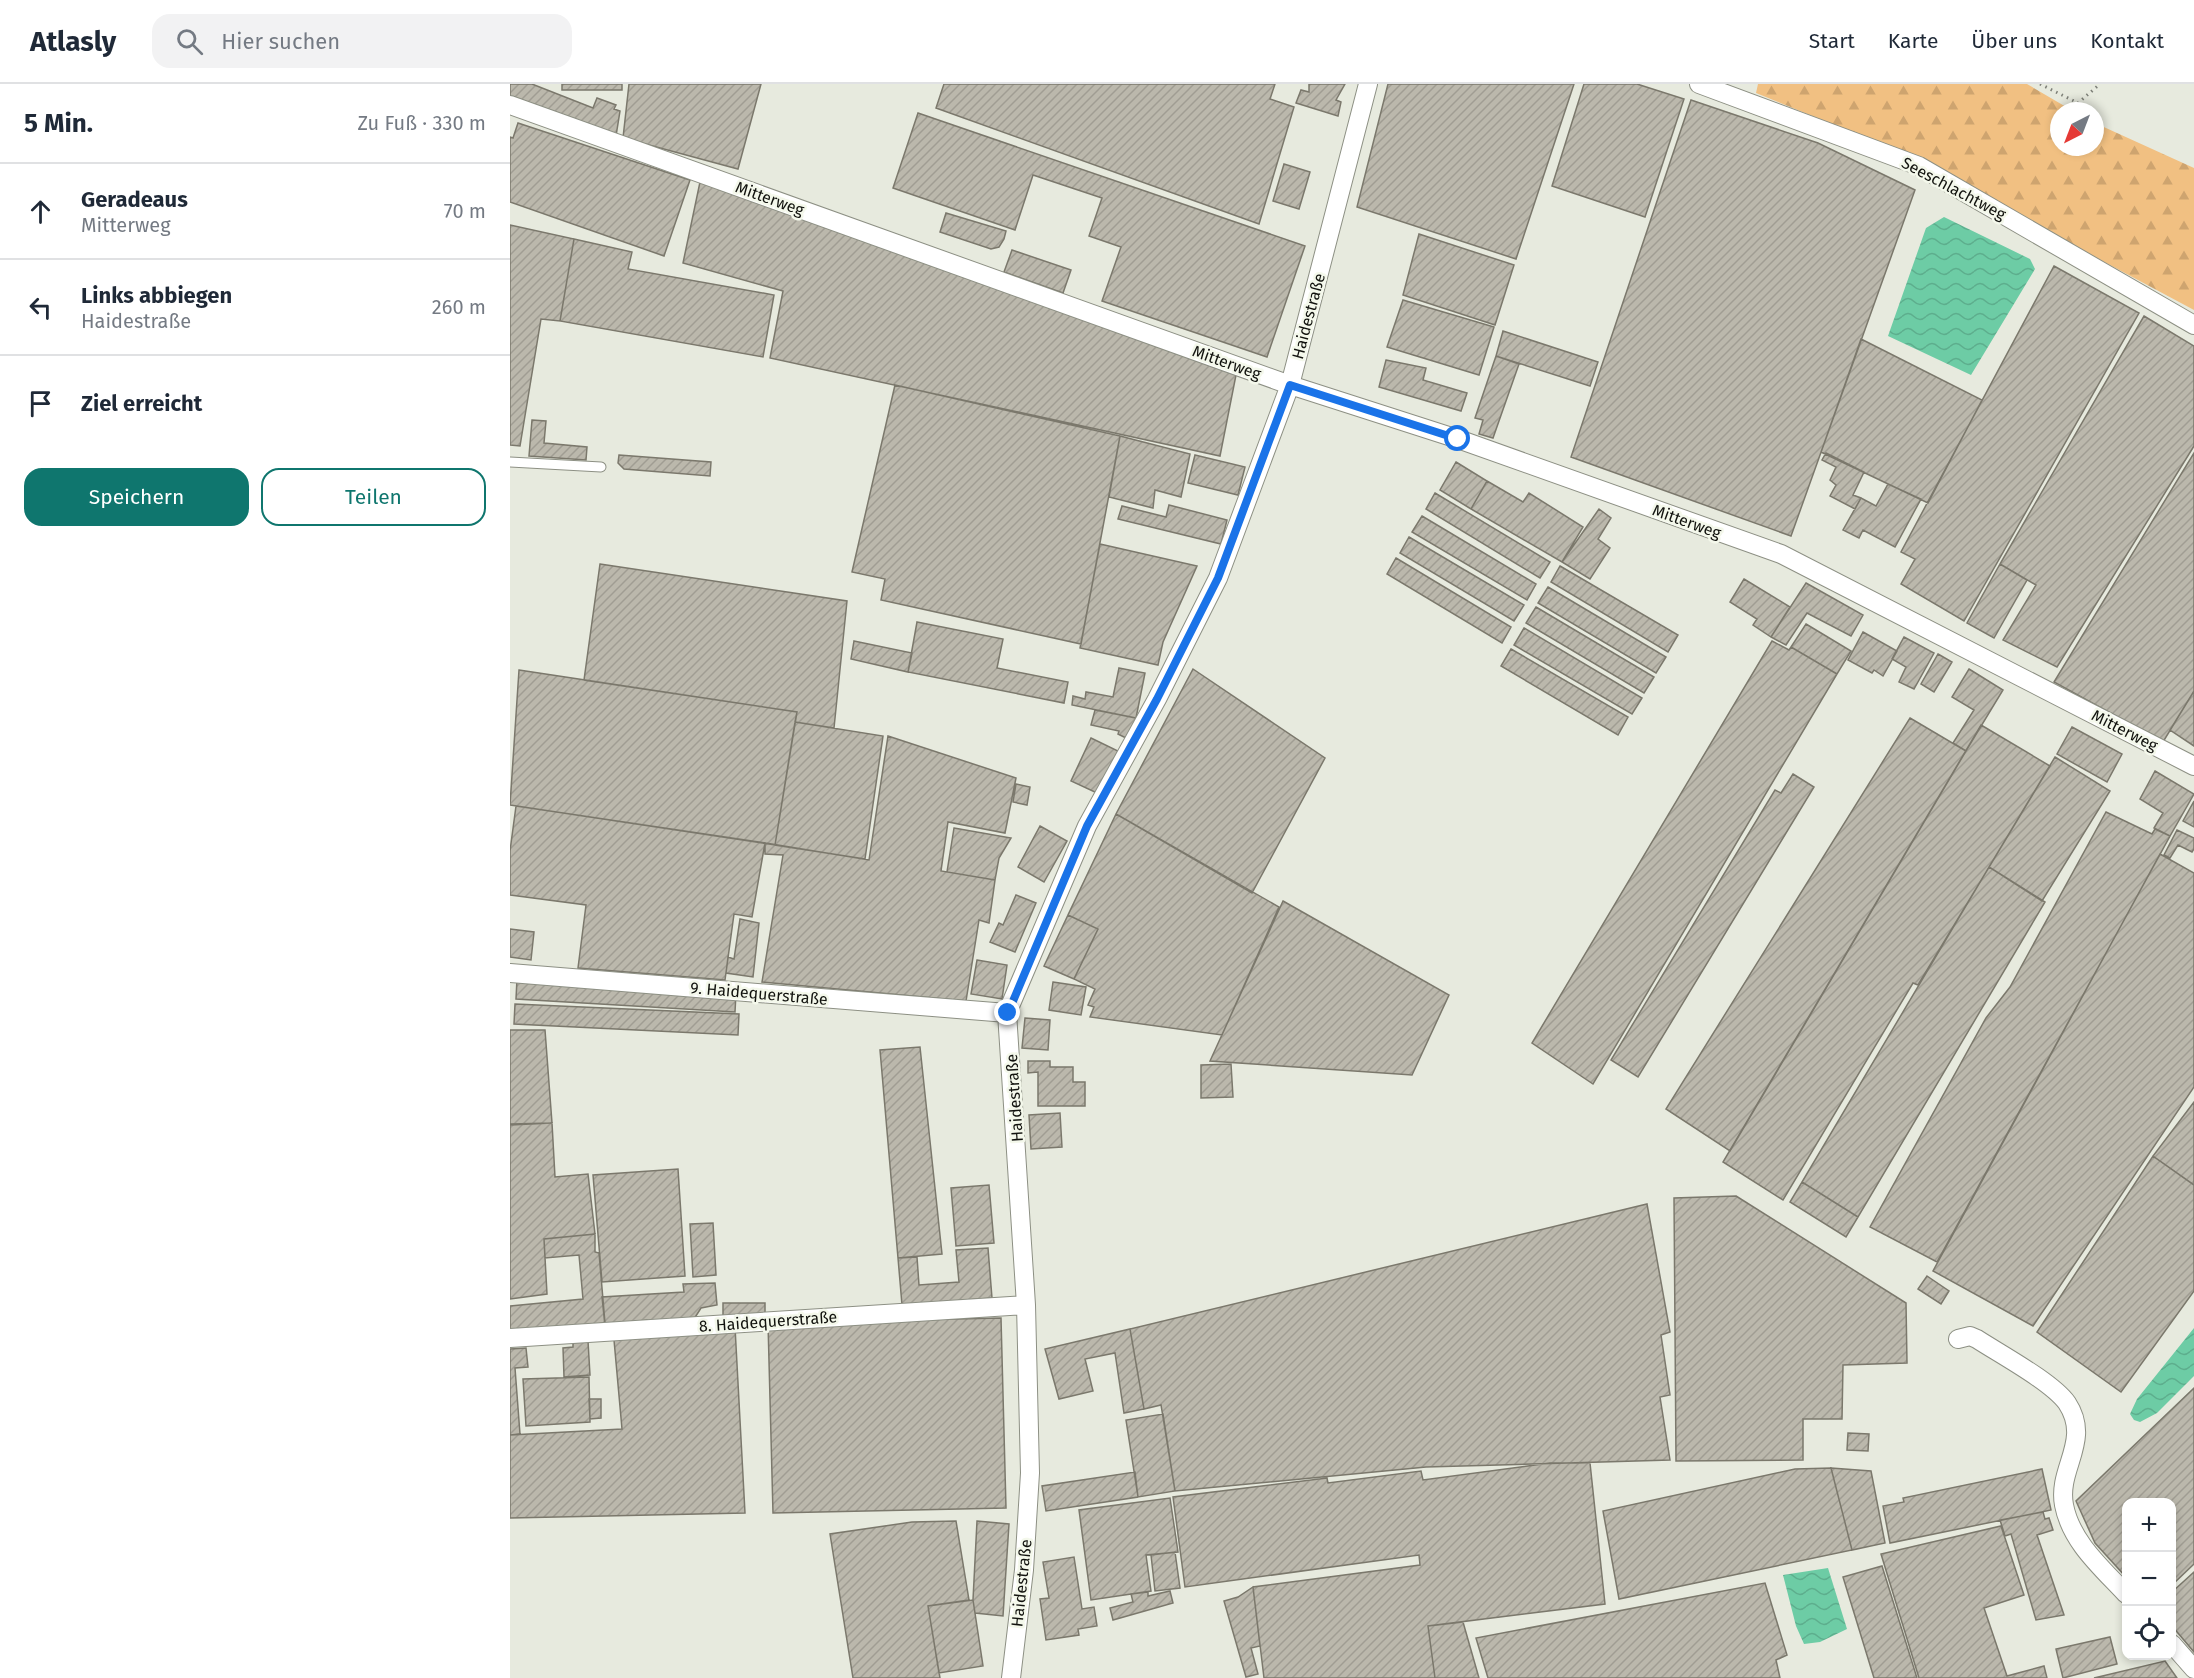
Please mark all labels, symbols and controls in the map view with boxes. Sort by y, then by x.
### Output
search box [152,14,572,68]
text: Atlasly [30,25,116,58]
icon: search [173,25,206,58]
text: Hier suchen [221,28,340,55]
text: Start [1809,28,1855,54]
text: Karte [1888,28,1938,54]
text: Über uns [1971,28,2057,54]
text: Kontakt [2090,28,2164,54]
north arrow [2050,102,2104,156]
text: 5 Min. [24,108,93,139]
text: Zu Fuß · 330 m [357,111,486,135]
street label: Seeschlachtweg [1898,153,2010,224]
street label: Mitterweg [733,177,807,220]
text: Geradeaus [81,186,188,213]
icon: ahead [24,195,57,228]
text: 70 m [444,199,486,223]
text: Mitterweg [81,213,171,237]
street label: Haidestraße [1288,271,1329,361]
text: Links abbiegen [81,282,232,309]
icon: left [24,291,57,324]
text: 260 m [432,295,486,319]
text: Haidestraße [81,309,191,333]
street label: Mitterweg [1190,341,1264,384]
icon: arrive [24,387,57,420]
text: Ziel erreicht [81,390,202,417]
route start [1444,425,1470,451]
button: Speichern [24,468,249,526]
button: Teilen [261,468,486,526]
street label: Mitterweg [1650,500,1724,543]
street label: Mitterweg [2089,706,2162,755]
street label: 9. Haidequerstraße [689,978,829,1009]
route end [994,999,1020,1025]
street label: Haidestraße [1002,1053,1027,1143]
street label: 8. Haidequerstraße [698,1307,838,1336]
map controls [2122,1498,2176,1660]
button: + [2122,1498,2176,1552]
street label: Haidestraße [1007,1538,1036,1628]
button: − [2122,1552,2176,1606]
button: locate [2122,1606,2176,1660]

